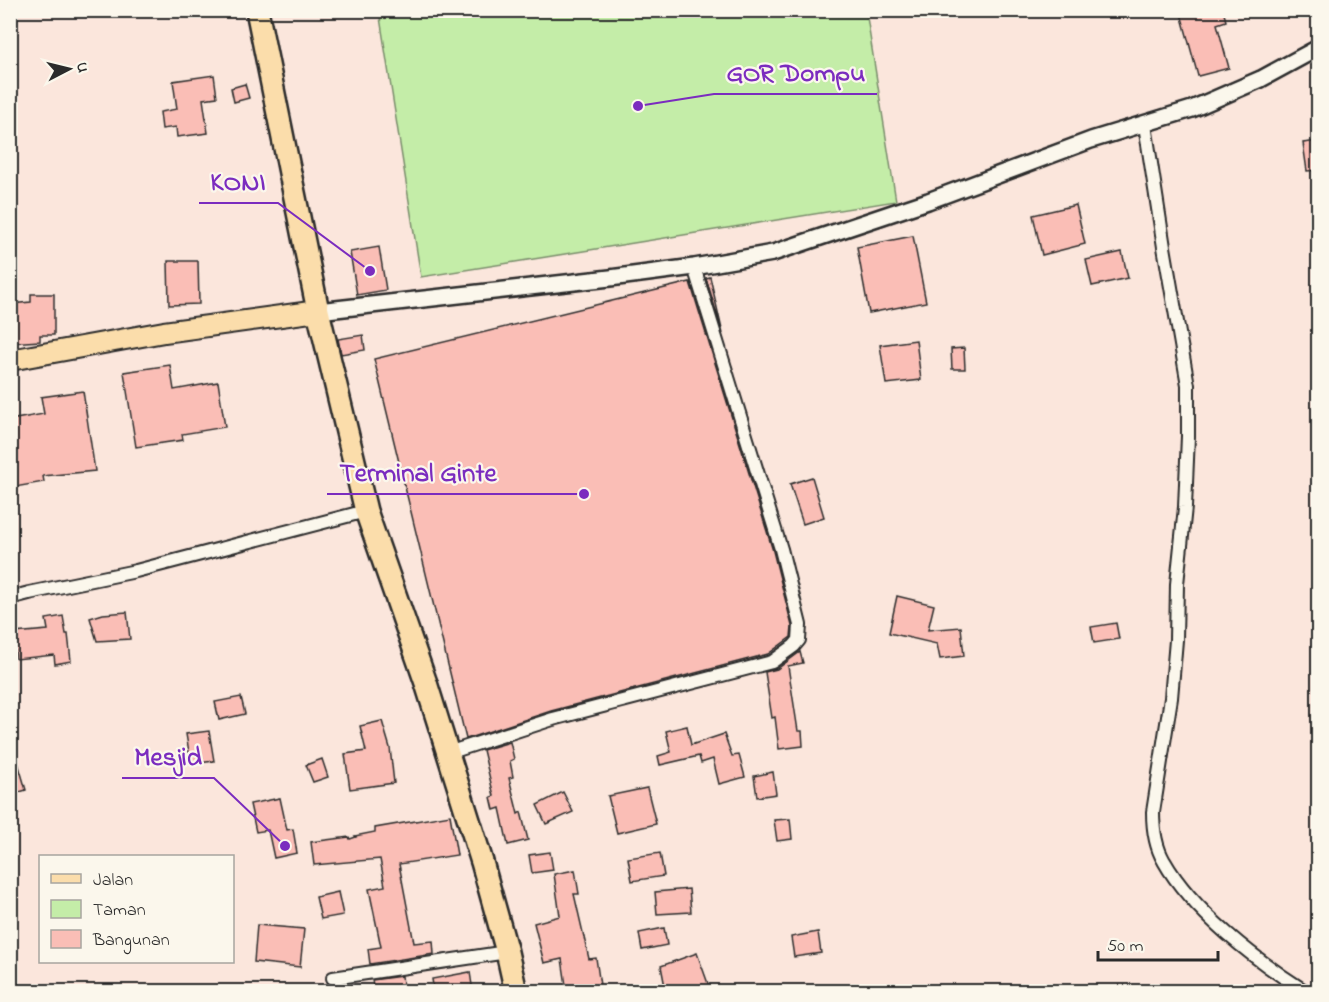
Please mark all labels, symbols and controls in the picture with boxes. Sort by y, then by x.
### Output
north arrow [39,39,99,99]
callout: GOR Dompu [714,49,877,94]
text: GOR Dompu [727,55,865,94]
text: U [69,61,94,74]
callout: KONI [199,158,278,203]
text: KONI [210,164,266,203]
callout: Terminal Ginte [327,449,508,494]
text: Terminal Ginte [339,455,497,494]
callout: Mesjid [122,733,214,778]
text: Mesjid [134,739,203,778]
legend [39,855,234,963]
text: Jalan [93,868,133,894]
text: Taman [93,898,146,924]
scale bar [1098,924,1218,962]
text: Bangunan [92,928,170,955]
text: 50 m [1107,934,1144,960]

